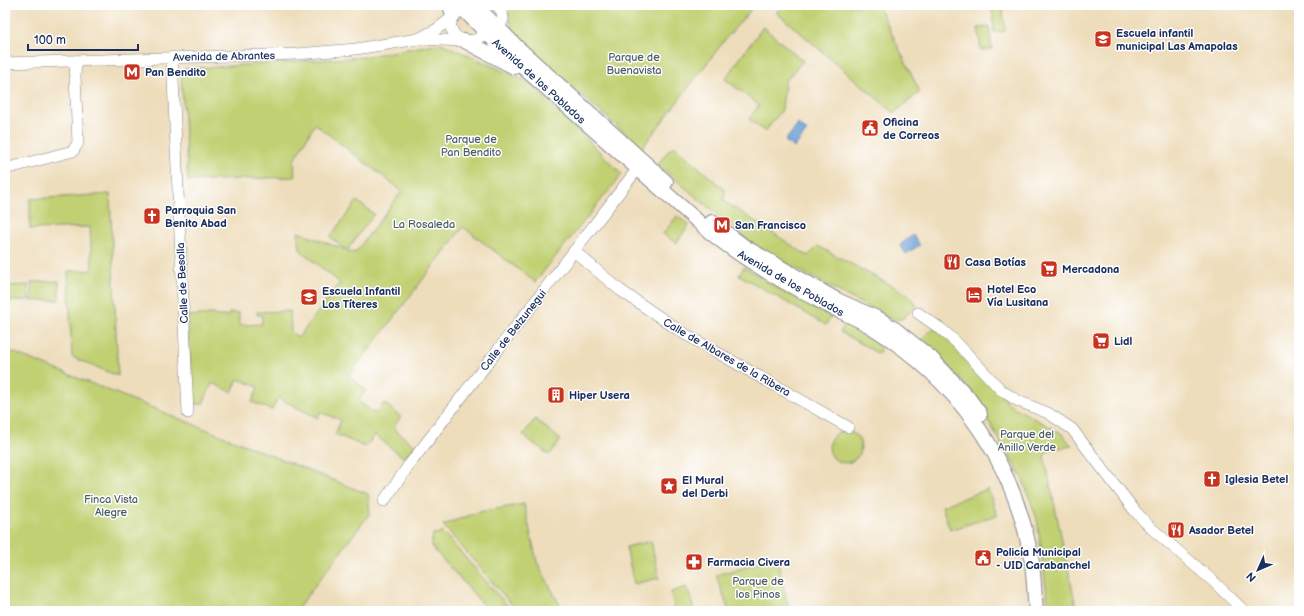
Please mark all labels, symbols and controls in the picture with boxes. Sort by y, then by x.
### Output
scale bar [28,26,138,52]
place label: Escuela infantil municipal Las Amapolas [1116,27,1238,53]
school or university icon: Escuela infantil municipal Las Amapolas [1093,29,1113,49]
text: 100 m [34,33,66,48]
street label: Avenida de los Poblados [489,36,588,127]
street label: Avenida de Abrantes [173,49,276,64]
park label: Parque de Buenavista [606,51,662,77]
metro station icon: Pan Bendito [122,62,142,82]
place label: Pan Bendito [145,66,206,79]
place label: Oficina de Correos [883,116,940,142]
public building icon: Oficina de Correos [860,118,880,138]
park label: Parque de Pan Bendito [441,133,501,159]
place label: Parroquia San Benito Abad [165,204,236,230]
church icon: Parroquia San Benito Abad [142,206,162,226]
metro station icon: San Francisco [712,215,732,235]
park label: La Rosaleda [393,218,455,231]
place label: San Francisco [735,219,806,232]
street label: Calle de Besolla [174,242,191,324]
street label: Avenida de los Poblados [735,248,847,320]
restaurant icon: Casa Botías [942,252,962,272]
place label: Casa Botías [965,256,1027,269]
supermarket icon: Mercadona [1039,259,1059,279]
place label: Mercadona [1062,263,1119,276]
place label: Hotel Eco Vía Lusitana [987,283,1048,309]
place label: Escuela Infantil Los Títeres [322,285,401,311]
hotel icon: Hotel Eco Vía Lusitana [964,285,984,305]
school or university icon: Escuela Infantil Los Títeres [299,287,319,307]
street label: Calle de Belzunegui [478,287,549,374]
street label: Calle de Albares de la Ribera [661,316,793,399]
supermarket icon: Lidl [1091,331,1111,351]
place label: Lidl [1114,335,1132,348]
building icon: Hiper Usera [546,385,566,405]
place label: Hiper Usera [569,389,630,402]
park label: Parque del Anillo Verde [998,428,1057,454]
church icon: Iglesia Betel [1202,469,1222,489]
place label: Iglesia Betel [1225,473,1288,486]
place label: El Mural del Derbi [682,474,728,500]
place icon: El Mural del Derbi [659,476,679,496]
park label: Finca Vista Alegre [84,493,138,519]
restaurant icon: Asador Betel [1166,520,1186,540]
place label: Asador Betel [1188,524,1254,537]
place label: Policía Municipal - UID Carabanchel [996,546,1091,572]
public building icon: Policía Municipal - UID Carabanchel [973,548,993,568]
north arrow [1238,550,1278,590]
pharmacy icon: Farmacia Civera [684,552,704,572]
place label: Farmacia Civera [707,556,790,569]
text: N [1244,569,1259,584]
park label: Parque de los Pinos [732,575,784,601]

